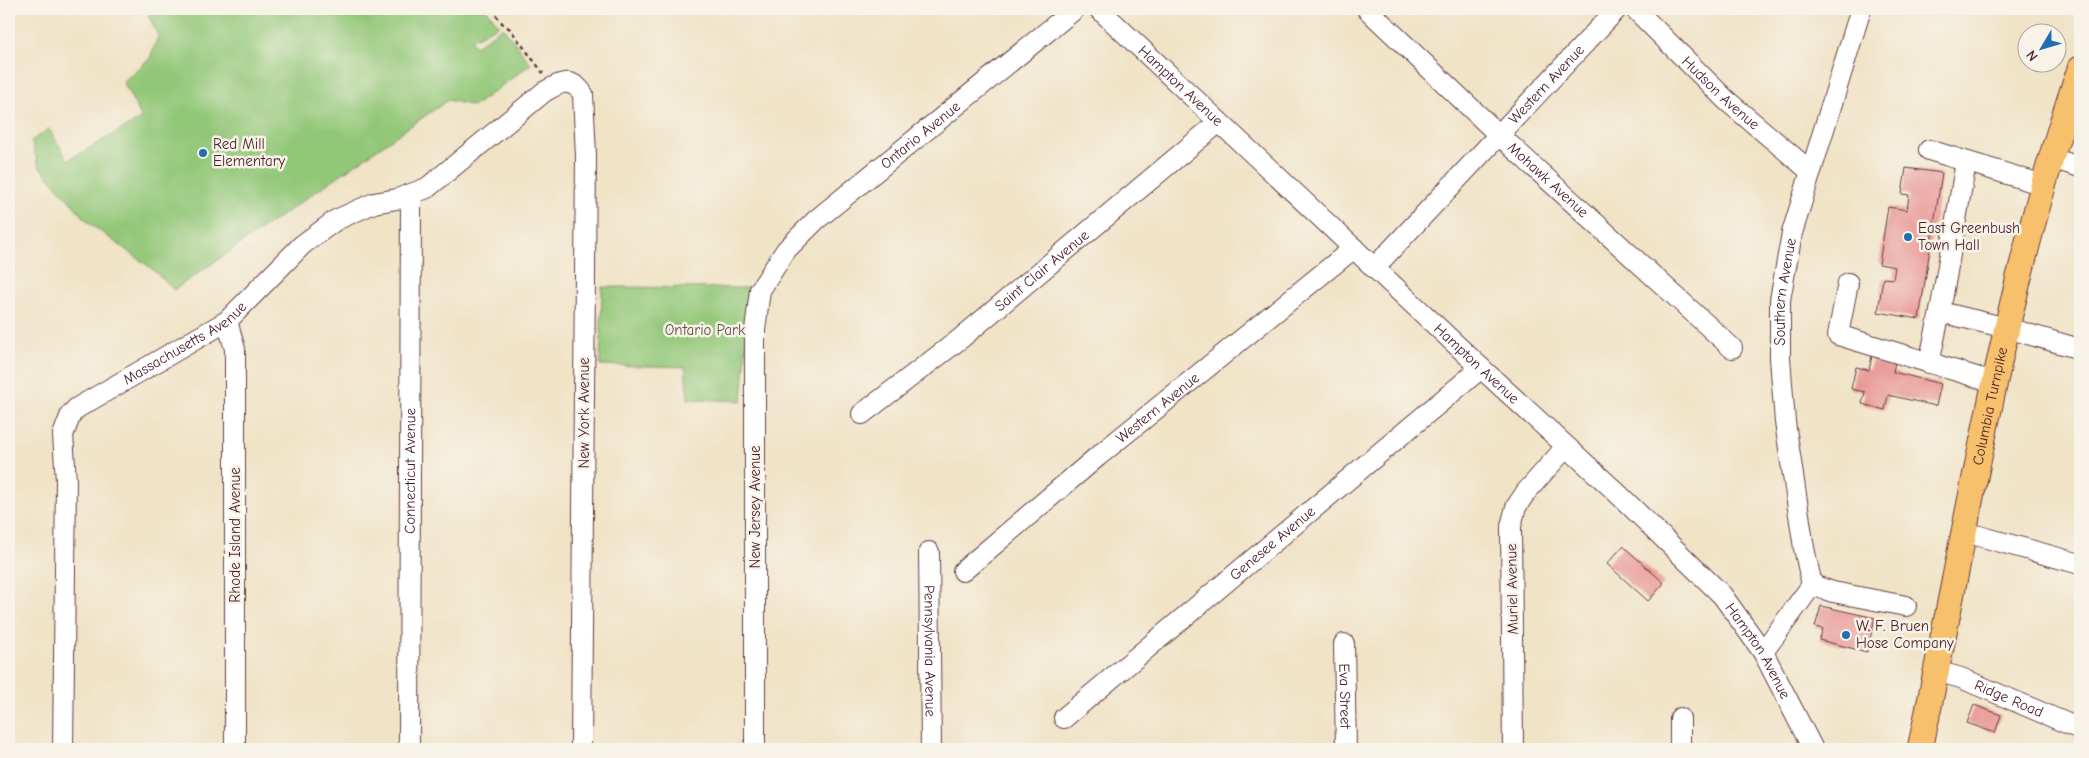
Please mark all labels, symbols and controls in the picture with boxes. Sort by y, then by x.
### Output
north arrow [2016,22,2066,72]
street label: Western Avenue [1505,40,1588,128]
street label: Hampton Avenue [1134,42,1227,130]
text: N [2023,47,2042,65]
street label: Hudson Avenue [1678,52,1764,134]
street label: Ontario Avenue [877,97,964,173]
place label: Red Mill Elementary [213,135,286,170]
street label: Mohawk Avenue [1504,138,1593,222]
marker: Red Mill Elementary [197,147,209,159]
place label: East Greenbush Town Hall [1918,219,2020,254]
street label: Saint Clair Avenue [991,226,1093,315]
marker: East Greenbush Town Hall [1902,231,1914,243]
street label: Southern Avenue [1771,236,1800,346]
street label: Massachusetts Avenue [120,297,251,388]
street label: Hampton Avenue [1430,320,1523,408]
park label: Ontario Park [665,321,746,339]
street label: Columbia Turnpike [1969,345,2011,467]
street label: New York Avenue [575,357,593,469]
street label: Western Avenue [1112,368,1203,447]
street label: Connecticut Avenue [401,407,419,534]
street label: New Jersey Avenue [746,445,764,568]
street label: Rhode Island Avenue [226,467,244,603]
street label: Genesee Avenue [1226,502,1319,584]
street label: Muriel Avenue [1502,543,1522,635]
street label: Pennsylvania Avenue [920,585,940,718]
street label: Hampton Avenue [1722,599,1795,702]
place label: W. F. Bruen Hose Company [1856,617,1954,652]
marker: W. F. Bruen Hose Company [1840,629,1852,641]
street label: Eva Street [1335,663,1355,730]
street label: Ridge Road [1972,676,2046,721]

